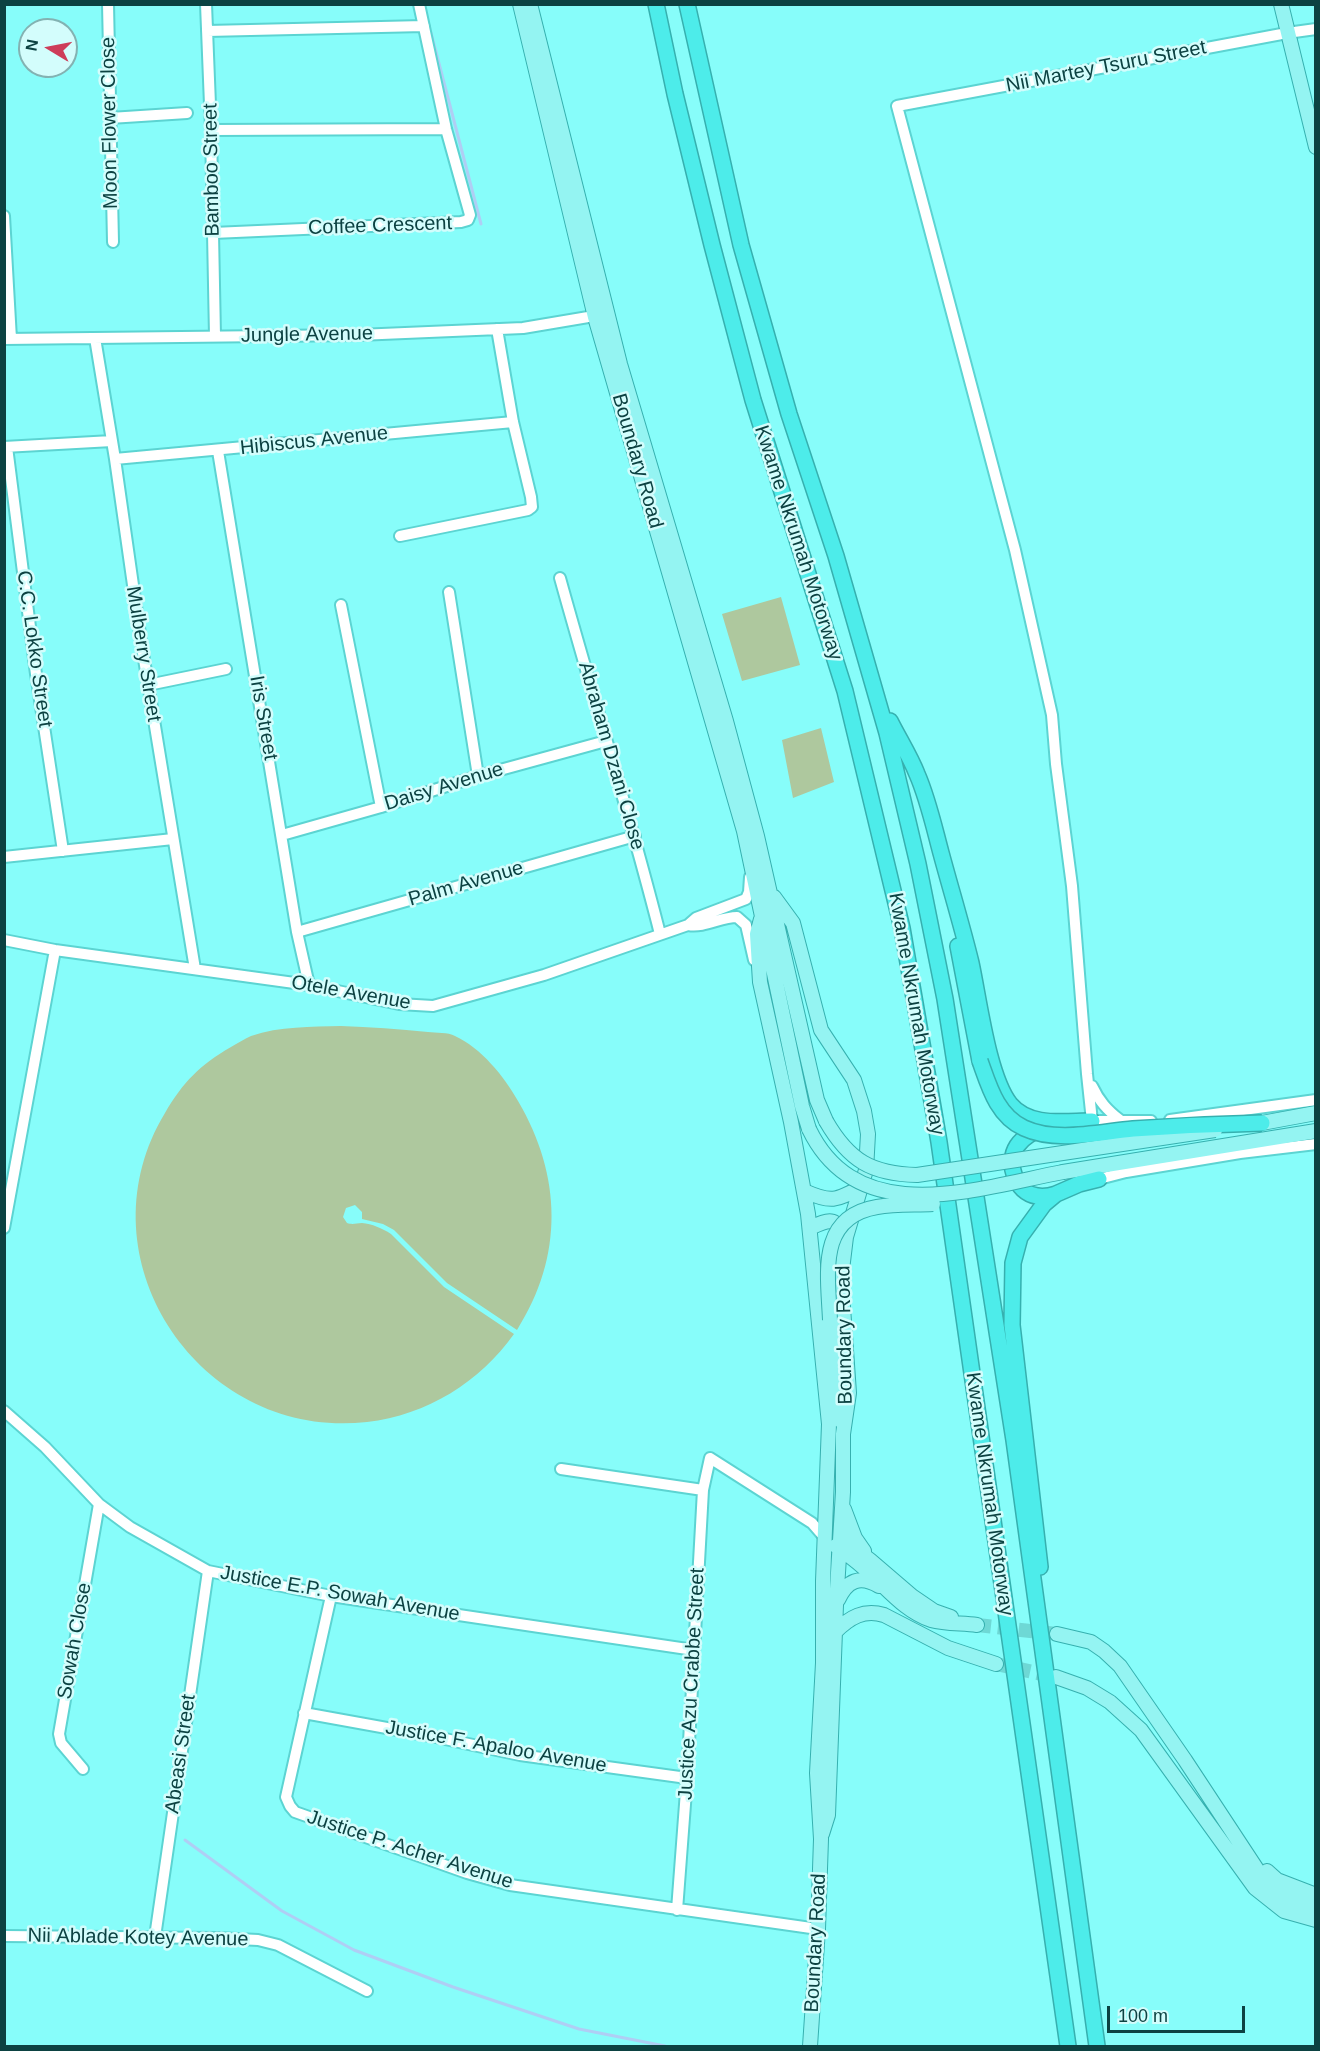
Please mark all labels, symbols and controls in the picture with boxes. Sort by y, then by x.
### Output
north arrow [18,18,78,78]
street label: Nii Martey Tsuru Street [1004,36,1208,98]
street label: Moon Flower Close [96,37,124,209]
text: N [22,38,41,52]
street label: Bamboo Street [199,103,225,237]
street label: Coffee Crescent [308,211,452,241]
street label: Jungle Avenue [241,322,373,348]
street label: Boundary Road [606,391,668,531]
street label: Hibiscus Avenue [239,421,389,461]
street label: Kwame Nkrumah Motorway [749,422,847,664]
street label: C.C. Lokko Street [11,569,57,729]
street label: Mulberry Street [120,585,166,723]
street label: Abraham Dzani Close [573,659,649,853]
street label: Iris Street [244,674,282,762]
street label: Daisy Avenue [382,758,506,816]
street label: Palm Avenue [406,856,526,912]
street label: Kwame Nkrumah Motorway [883,891,949,1137]
street label: Otele Avenue [289,971,413,1015]
street label: Boundary Road [832,1265,858,1405]
street label: Kwame Nkrumah Motorway [960,1371,1018,1617]
street label: Justice E.P. Sowah Avenue [218,1561,462,1627]
street label: Justice Azu Crabbe Street [674,1567,710,1801]
street label: Sowah Close [53,1581,97,1701]
street label: Abeasi Street [161,1693,201,1815]
street label: Justice F. Apaloo Avenue [384,1716,608,1778]
street label: Justice P. Acher Avenue [304,1805,516,1895]
street label: Boundary Road [800,1873,832,2013]
street label: Nii Ablade Kotey Avenue [27,1924,249,1952]
scale bar [1110,1994,1248,2032]
text: 100 m [1118,2006,1168,2026]

